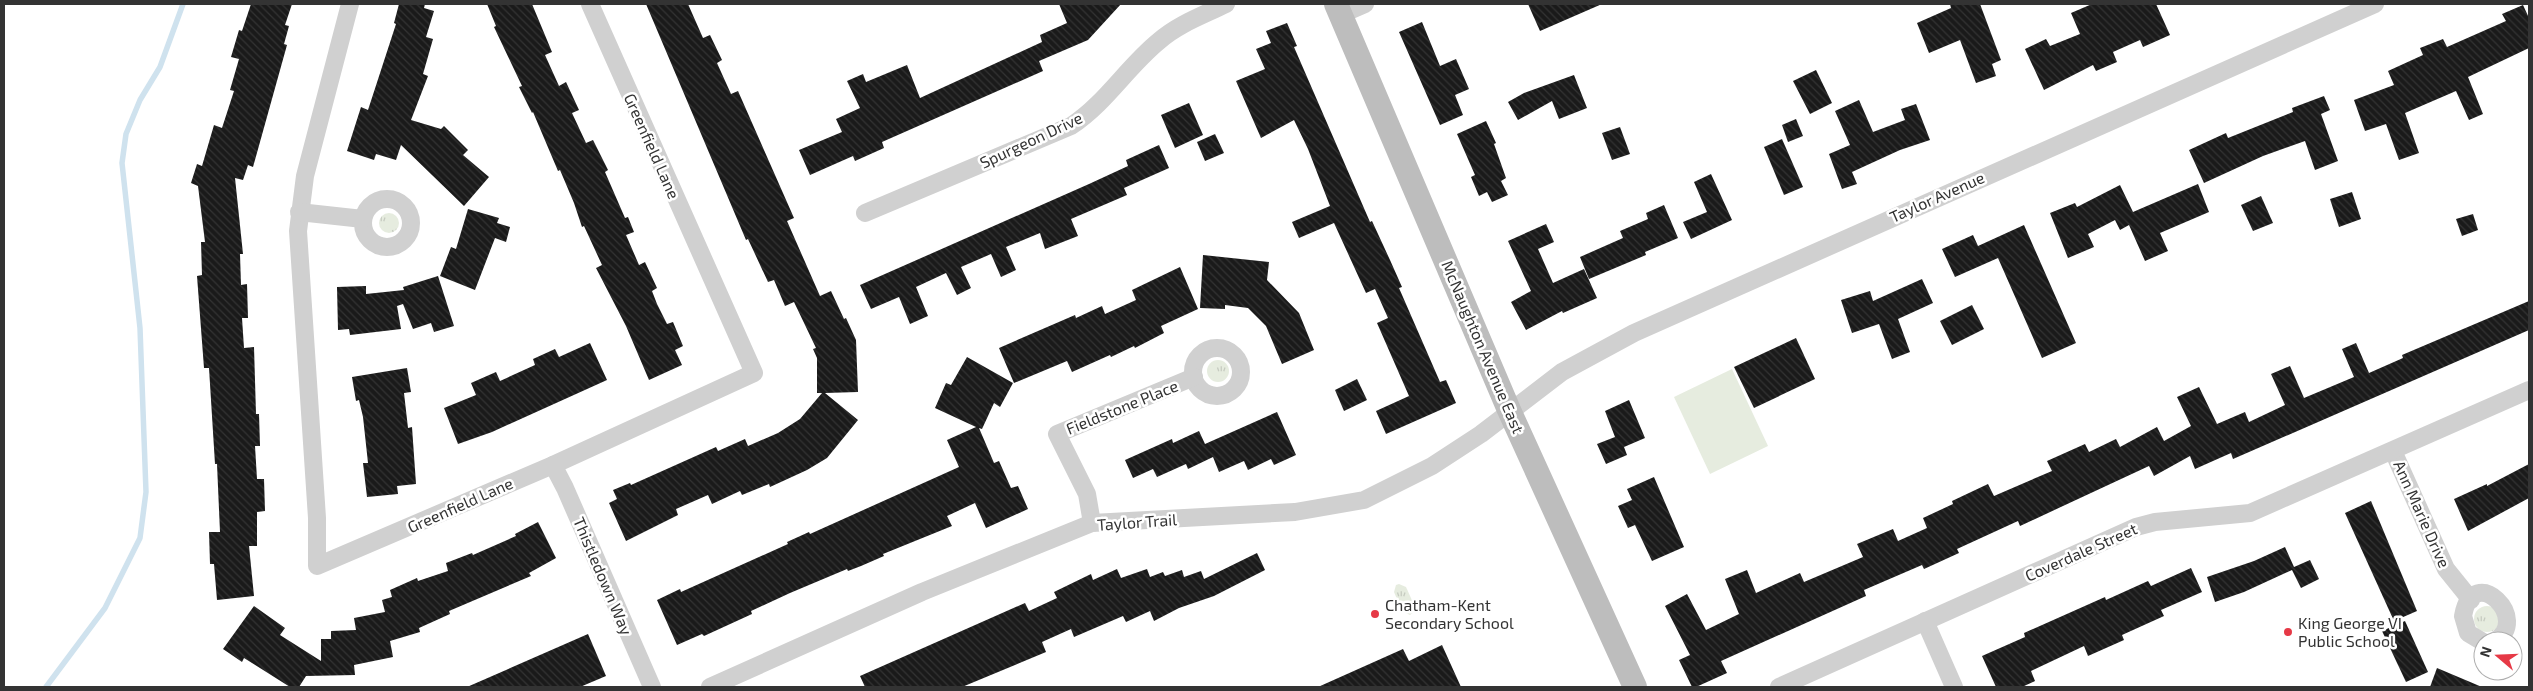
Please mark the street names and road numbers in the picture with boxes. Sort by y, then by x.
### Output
street label: Greenfield Lane [621,90,684,201]
street label: Spurgeon Drive [976,107,1085,172]
street label: Taylor Avenue [1886,167,1987,226]
street label: McNaughton Avenue East [1438,257,1529,436]
street label: Fieldstone Place [1063,375,1181,438]
street label: Ann Marie Drive [2390,457,2455,570]
street label: Greenfield Lane [404,473,515,536]
street label: Taylor Trail [1096,509,1178,534]
street label: Thistledown Way [570,514,637,638]
street label: Coverdale Street [2022,518,2140,585]

